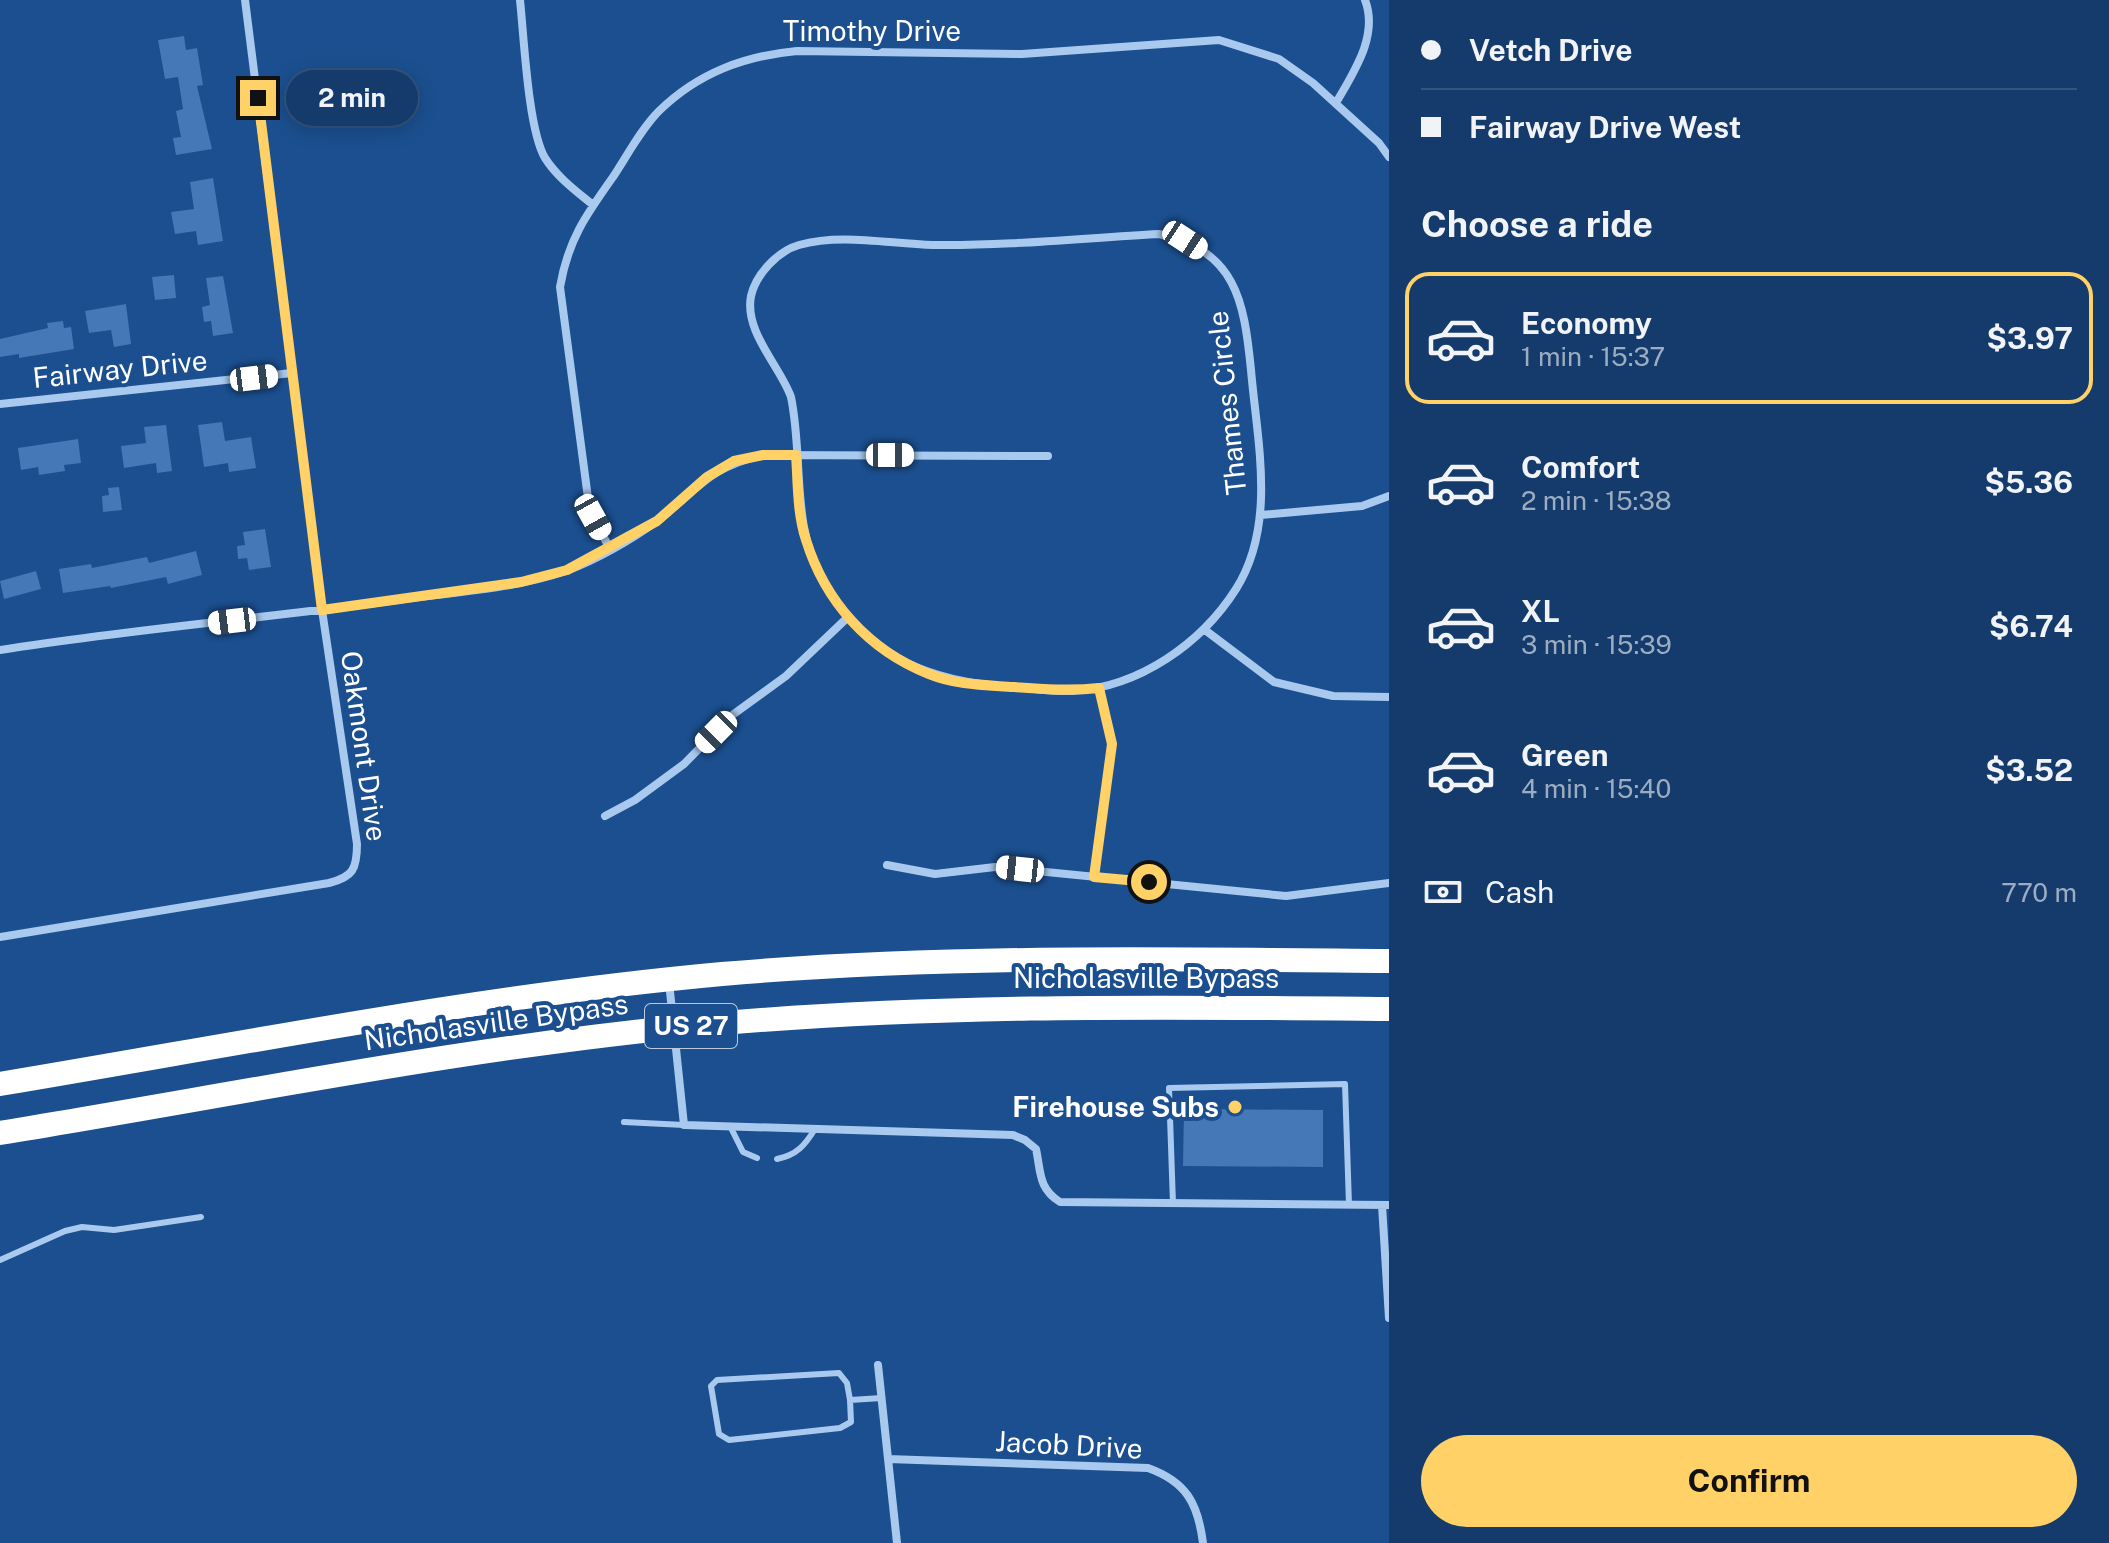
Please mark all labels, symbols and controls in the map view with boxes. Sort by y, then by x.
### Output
street label: Timothy Drive [783,14,961,47]
text: Vetch Drive [1469,32,1633,68]
callout: 2 min [286,70,418,126]
route end [240,80,276,116]
text: 2 min [318,82,386,113]
text: Fairway Drive West [1469,109,1741,145]
text: Choose a ride [1421,203,1653,245]
car [1158,217,1212,263]
icon: car [1425,302,1497,374]
text: Economy [1521,305,1652,341]
street label: Thames Circle [1200,309,1253,497]
text: $3.97 [1986,320,2073,356]
text: 1 min · 15:37 [1521,341,1665,372]
street label: Fairway Drive [31,343,209,394]
car [229,363,279,393]
car [866,443,914,467]
icon: car [1425,446,1497,518]
text: Comfort [1521,449,1640,485]
text: $5.36 [1985,464,2073,500]
text: 2 min · 15:38 [1521,485,1672,516]
car [571,490,615,544]
icon: car [1425,590,1497,662]
text: XL [1521,593,1560,629]
car [207,606,257,636]
text: $6.74 [1989,608,2073,644]
text: 3 min · 15:39 [1521,629,1672,660]
street label: Oakmont Drive [335,649,394,843]
car [691,707,741,757]
icon: car [1425,734,1497,806]
text: Green [1521,737,1608,773]
text: $3.52 [1985,752,2073,788]
text: 4 min · 15:40 [1521,773,1671,804]
car [995,855,1045,883]
route start [1131,864,1167,900]
icon: cash [1421,870,1465,914]
text: Cash [1485,874,1554,910]
text: 770 m [2001,877,2077,908]
street label: Nicholasville Bypass [1013,961,1279,994]
street label: Nicholasville Bypass [362,987,630,1056]
road number: US 27 [645,1004,737,1048]
place label: Firehouse Subs [1012,1090,1219,1123]
marker: Firehouse Subs [1226,1098,1244,1116]
street label: Jacob Drive [994,1424,1144,1465]
button: Confirm [1421,1435,2077,1527]

